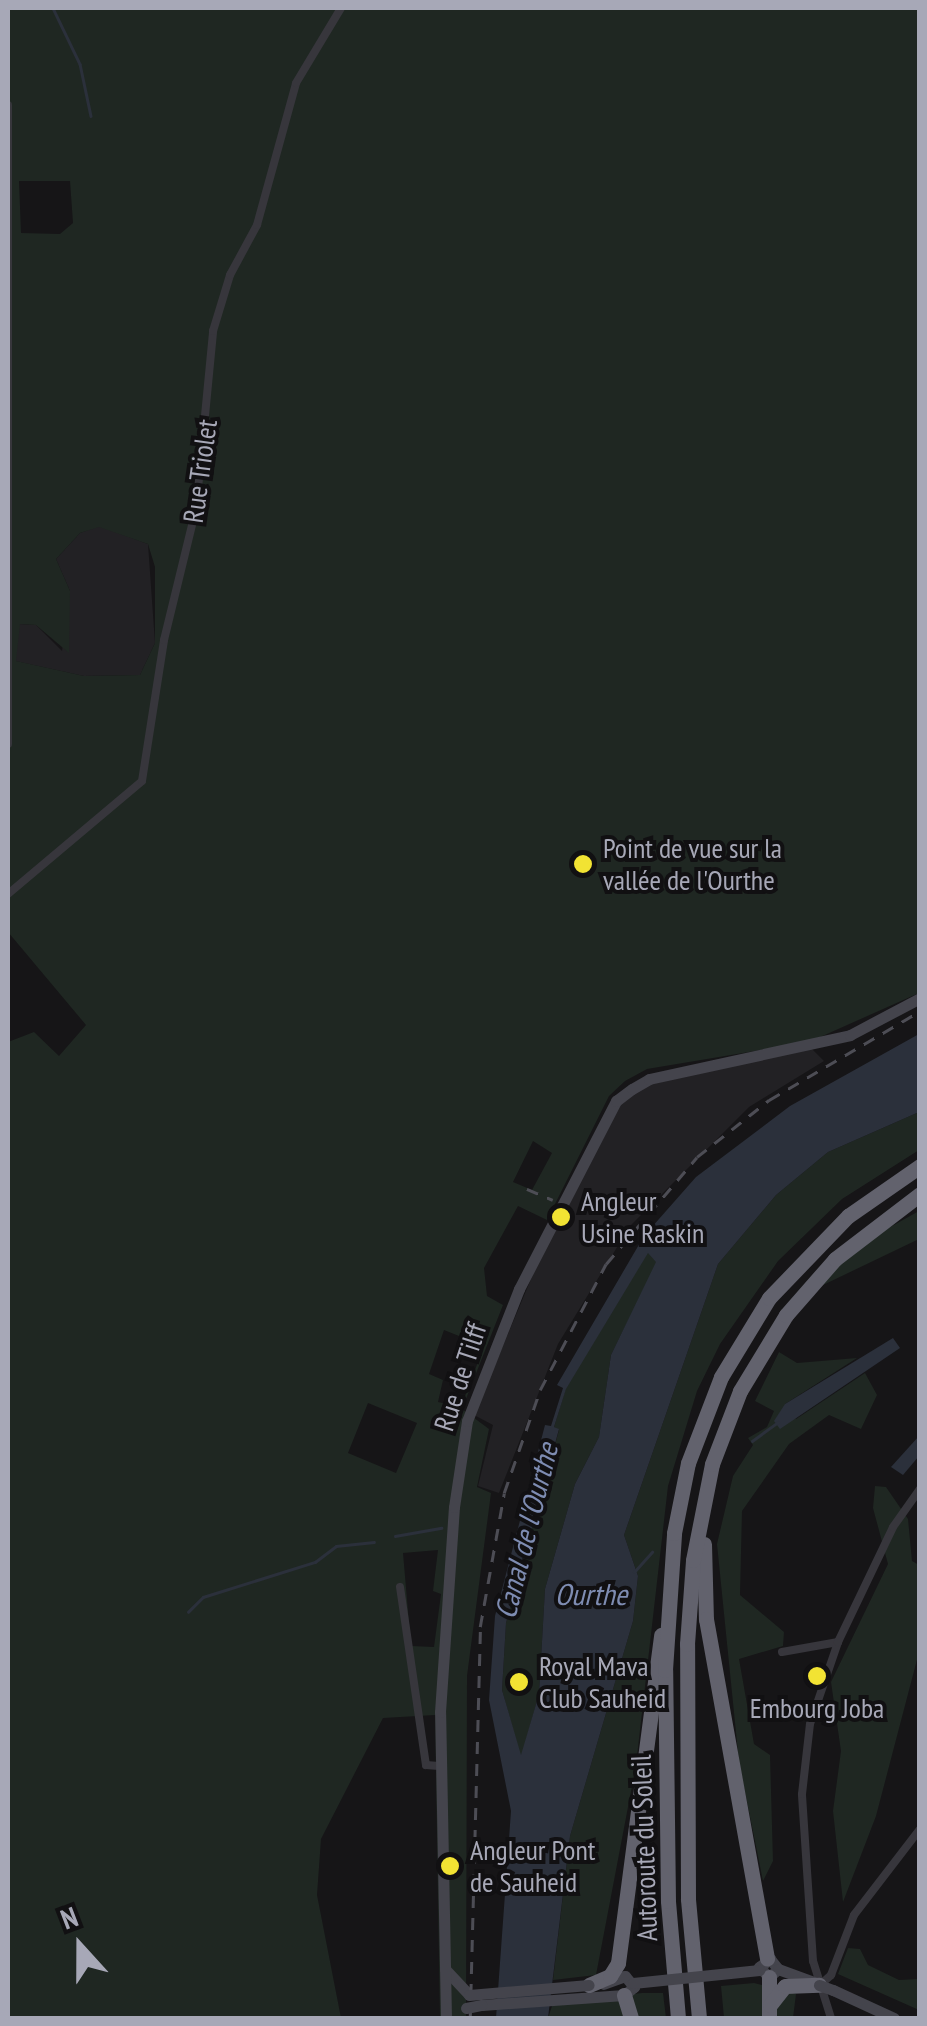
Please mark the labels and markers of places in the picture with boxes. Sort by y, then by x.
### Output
place label: Point de vue sur la vallée de l'Ourthe [603,831,782,897]
marker: Point de vue sur la vallée de l'Ourthe [572,853,594,875]
place label: Angleur Usine Raskin [581,1184,704,1250]
marker: Angleur Usine Raskin [550,1206,572,1228]
place label: Royal Mava Club Sauheid [539,1649,666,1715]
marker: Embourg Joba [806,1665,828,1687]
marker: Royal Mava Club Sauheid [508,1671,530,1693]
place label: Embourg Joba [750,1691,884,1725]
place label: Angleur Pont de Sauheid [470,1833,595,1899]
marker: Angleur Pont de Sauheid [439,1855,461,1877]

